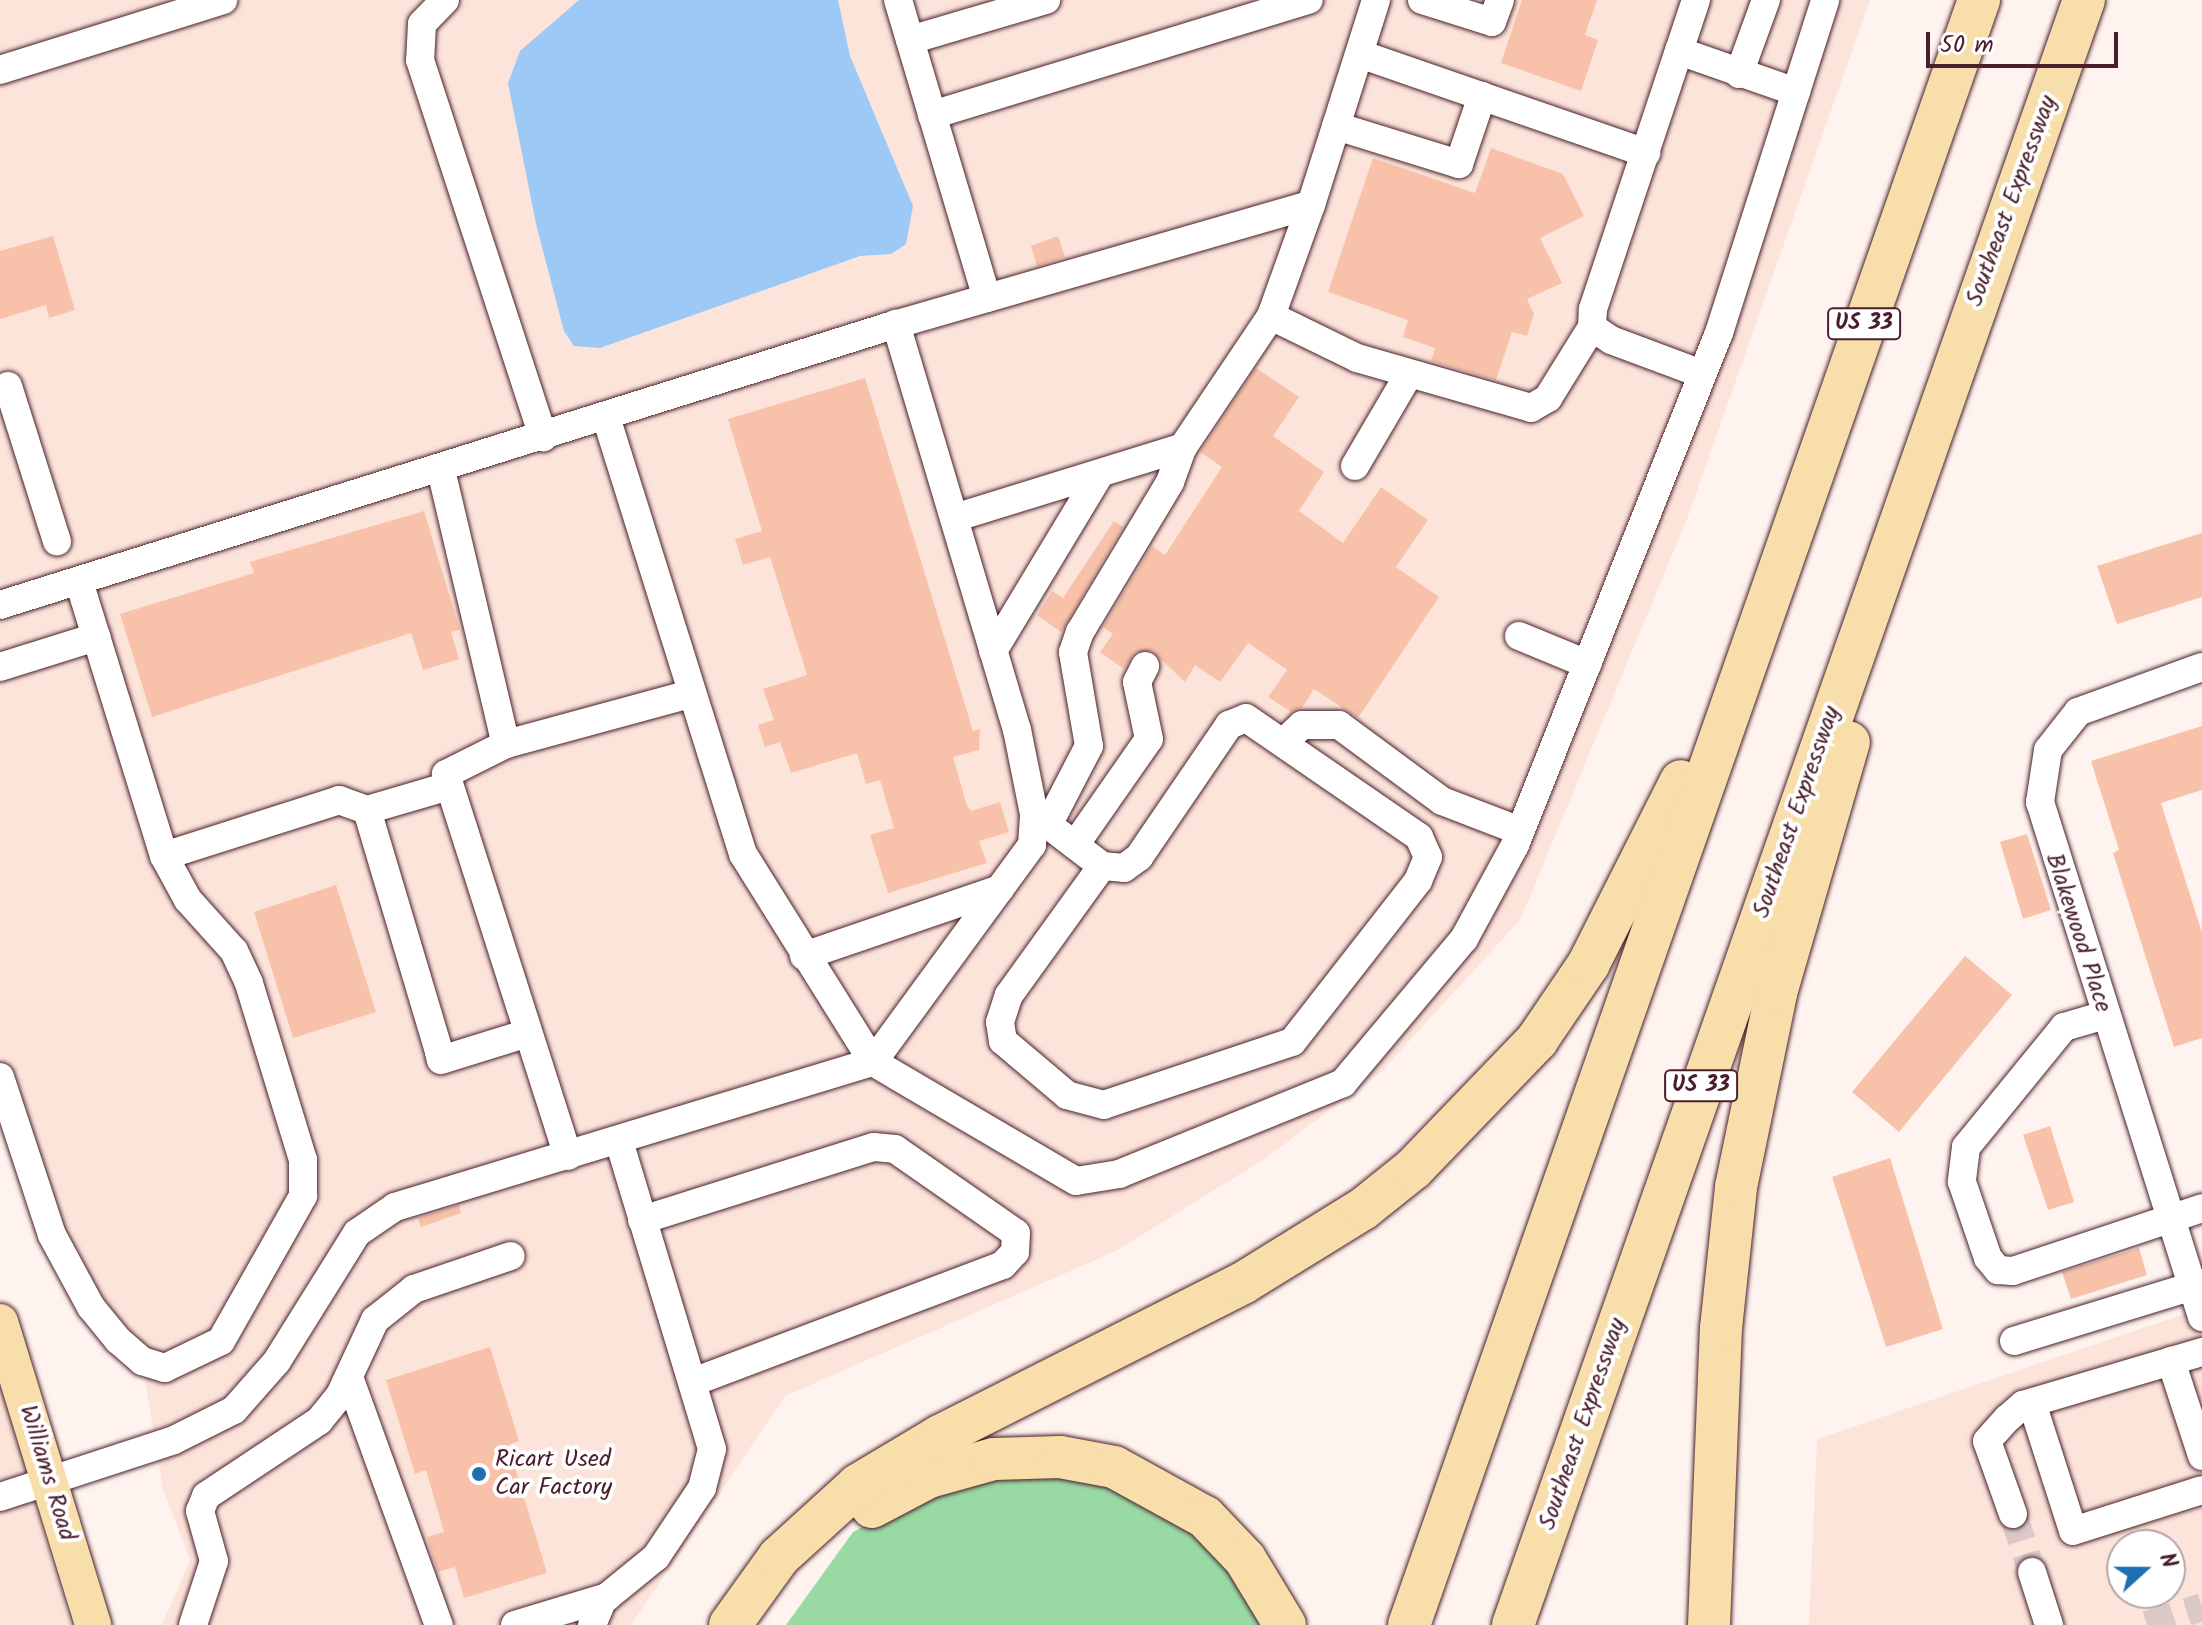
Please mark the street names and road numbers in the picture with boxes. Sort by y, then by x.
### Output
street label: Southeast Expressway [1960,92,2064,310]
road number: US 33 [1826,306,1902,342]
street label: Southeast Expressway [1747,702,1847,922]
street label: Blakewood Place [2039,850,2117,1016]
road number: US 33 [1663,1068,1739,1104]
street label: Southeast Expressway [1533,1314,1633,1534]
street label: Williams Road [13,1402,81,1544]

